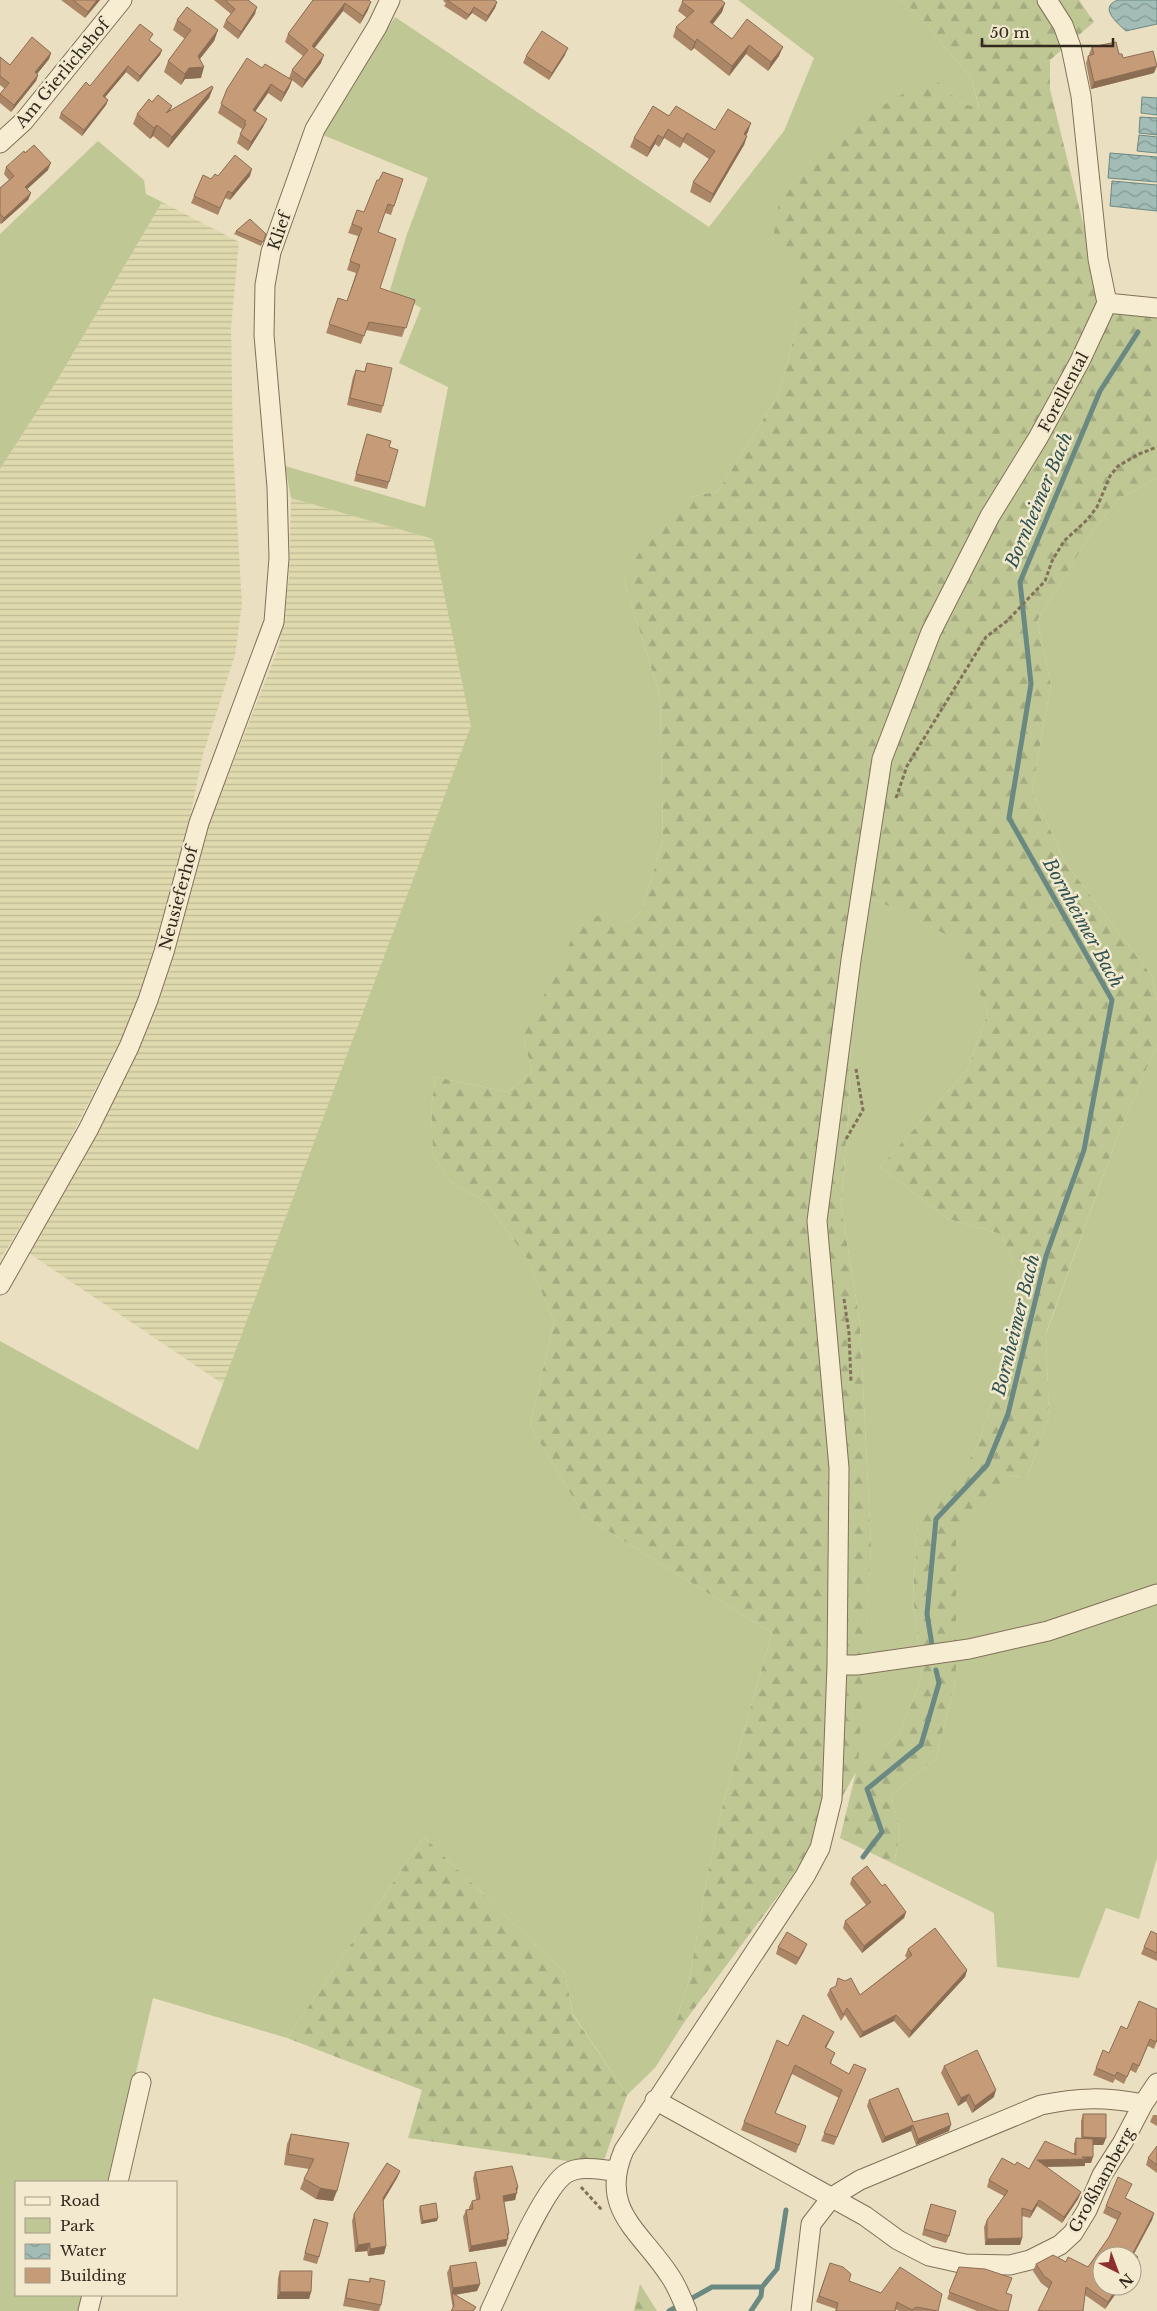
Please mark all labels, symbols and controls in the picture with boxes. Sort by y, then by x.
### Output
street label: Am Gierlichshof [10,13,115,132]
scale bar [982,15,1113,47]
text: 50 m [990,23,1030,42]
street label: Klief [263,207,296,253]
street label: Forellental [1034,349,1092,435]
water label: Bornheimer Bach [1000,429,1077,572]
street label: Neusieferhof [154,841,202,952]
water label: Bornheimer Bach [1038,853,1128,992]
water label: Bornheimer Bach [988,1252,1044,1399]
street label: Großhamberg [1064,2124,1138,2236]
legend [15,2181,178,2296]
text: Road [60,2191,100,2210]
text: Park [60,2216,96,2235]
text: Water [59,2241,107,2260]
north arrow [1092,2246,1142,2296]
text: Building [60,2266,127,2285]
text: N [1115,2270,1137,2292]

